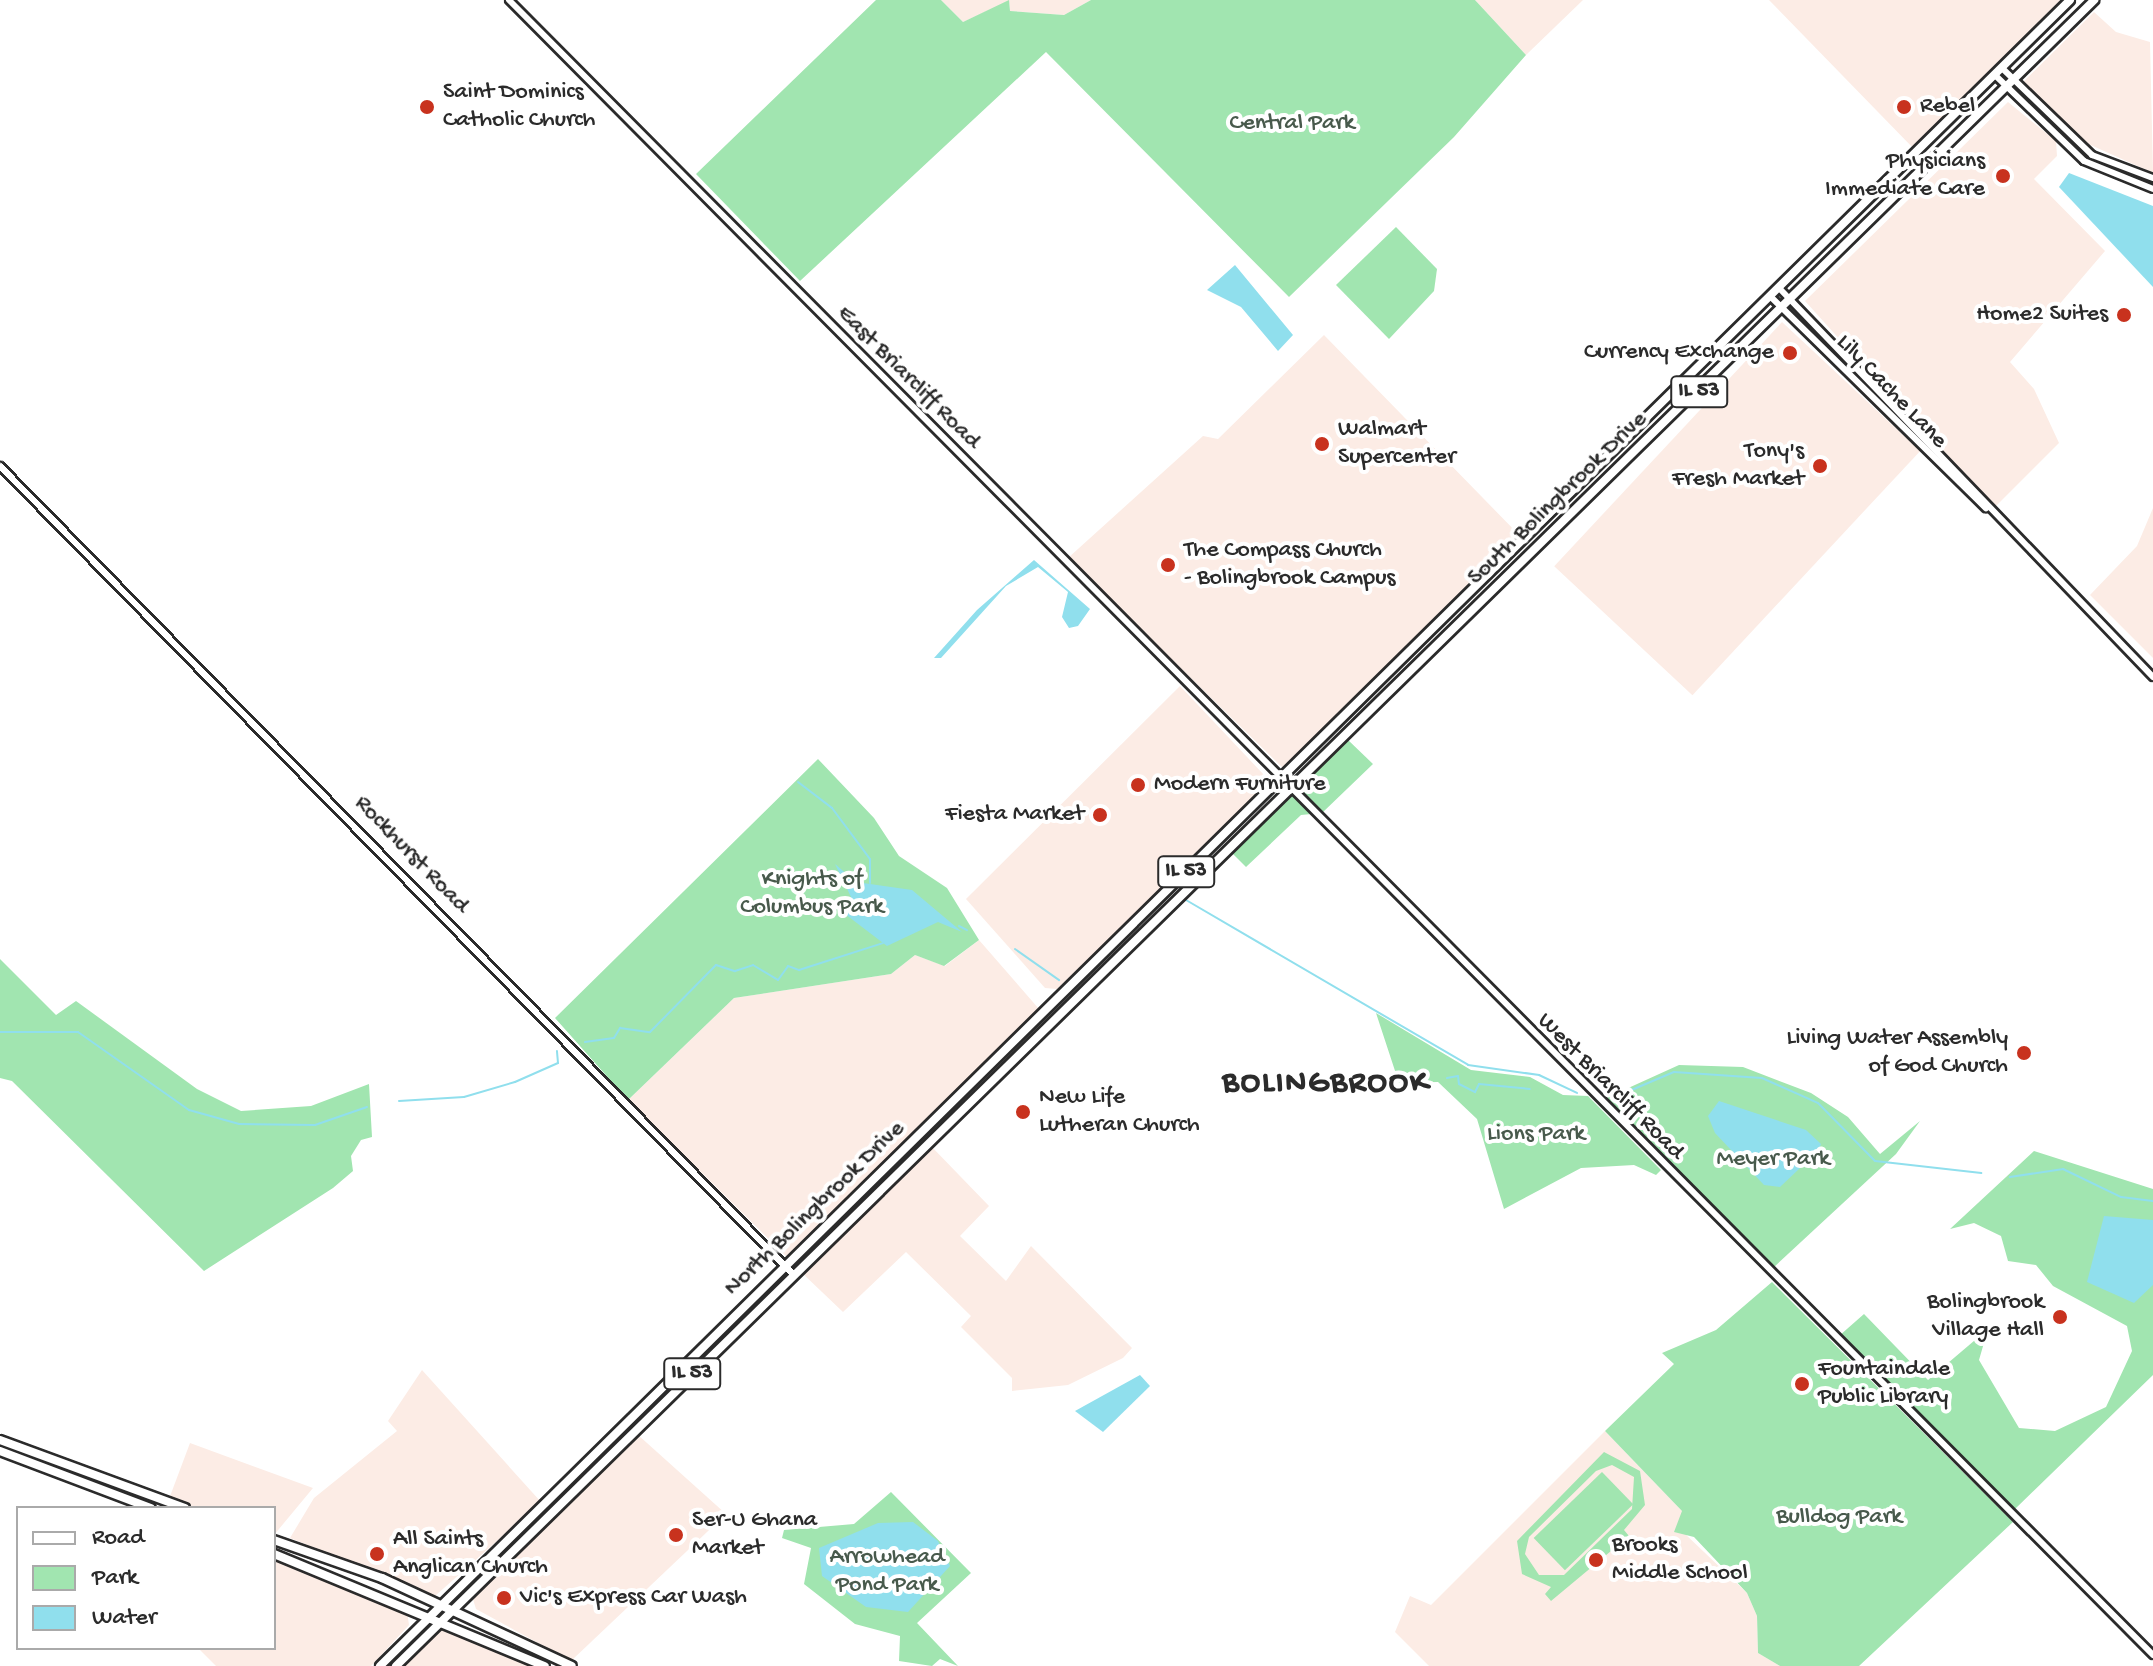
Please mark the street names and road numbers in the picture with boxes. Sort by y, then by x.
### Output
street label: East Briarcliff Road [830,300,986,456]
street label: Lily Cache Lane [1829,329,1953,455]
road number: IL 53 [1669,374,1729,410]
street label: South Bolingbrook Drive [1462,406,1654,592]
street label: Rockhurst Road [347,790,475,920]
road number: IL 53 [1156,854,1216,890]
street label: West Briarcliff Road [1530,1007,1690,1167]
street label: North Bolingbrook Drive [719,1115,911,1303]
road number: IL 53 [662,1356,722,1392]

